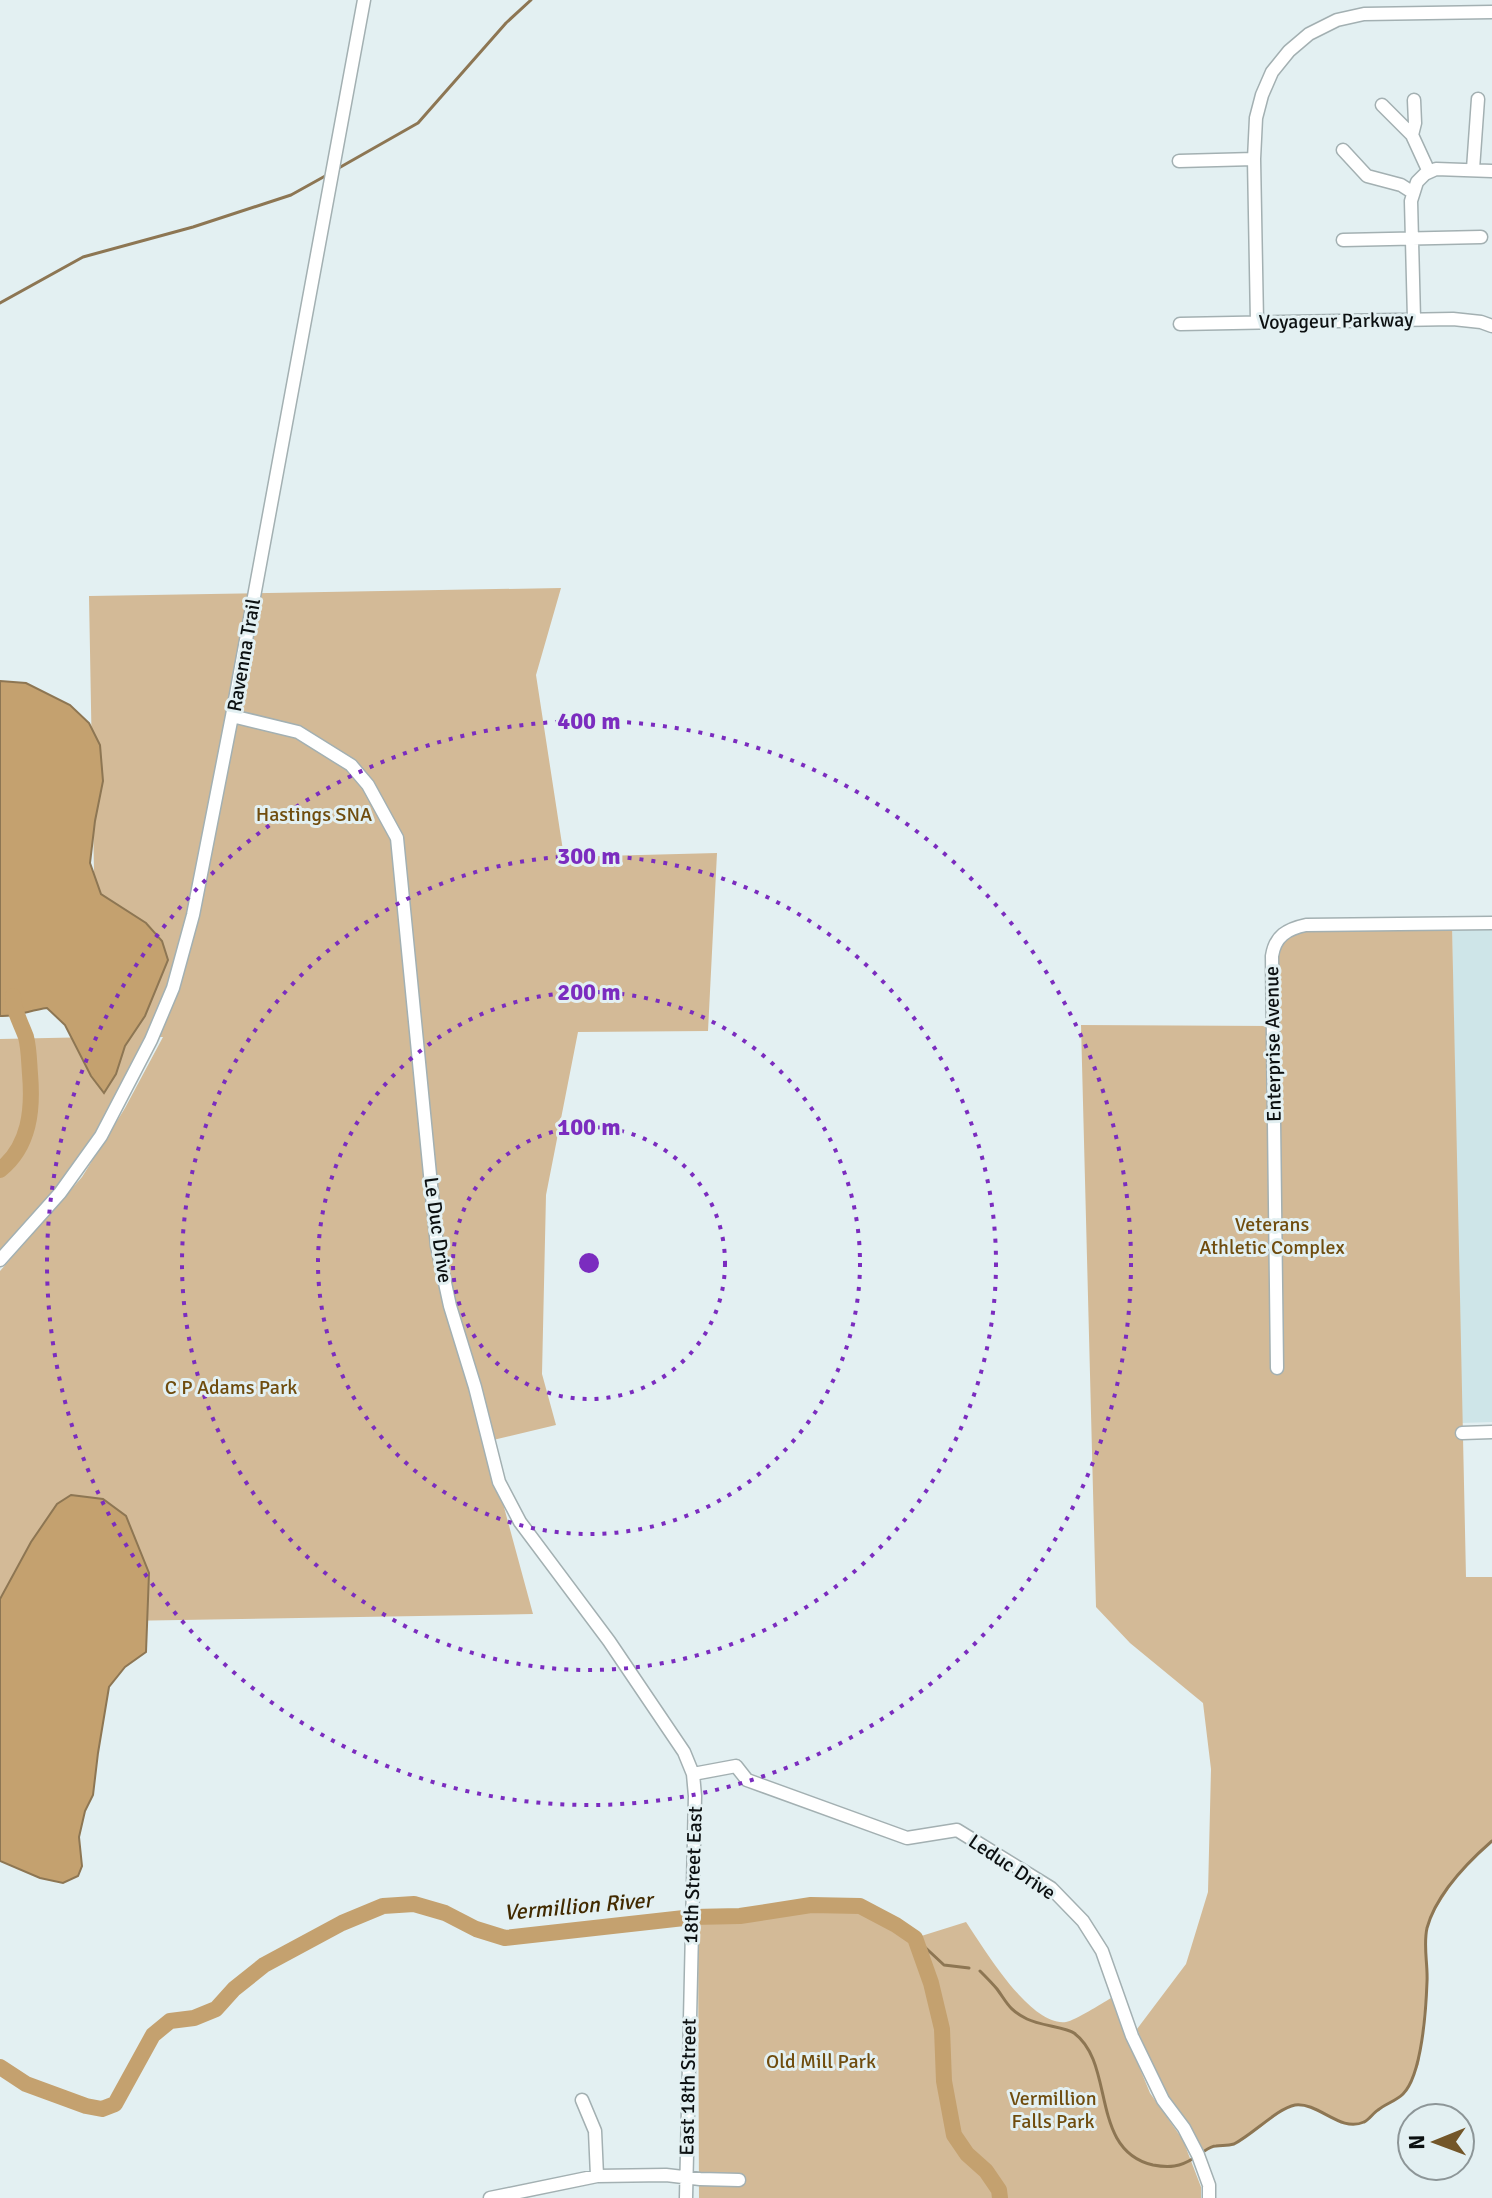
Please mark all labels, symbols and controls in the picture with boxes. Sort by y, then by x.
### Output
street label: Voyageur Parkway [1258,307,1414,335]
street label: Ravenna Trail [222,596,266,714]
text: 400 m [557,706,621,736]
park label: Hastings SNA [256,802,372,827]
text: 300 m [557,841,621,871]
street label: Enterprise Avenue [1259,966,1287,1122]
text: 200 m [557,977,621,1007]
text: 100 m [557,1112,621,1142]
street label: Le Duc Drive [418,1175,458,1285]
park label: Veterans Athletic Complex [1199,1212,1345,1260]
centre of rings [575,1249,603,1277]
park label: C P Adams Park [165,1375,297,1400]
street label: 18th Street East [678,1806,708,1944]
street label: Leduc Drive [964,1829,1060,1905]
water label: Vermillion River [503,1886,656,1926]
street label: East 18th Street [674,2018,702,2156]
park label: Old Mill Park [766,2049,876,2074]
park label: Vermillion Falls Park [1009,2086,1097,2134]
north arrow [1396,2102,1476,2182]
text: N [1403,2134,1430,2150]

